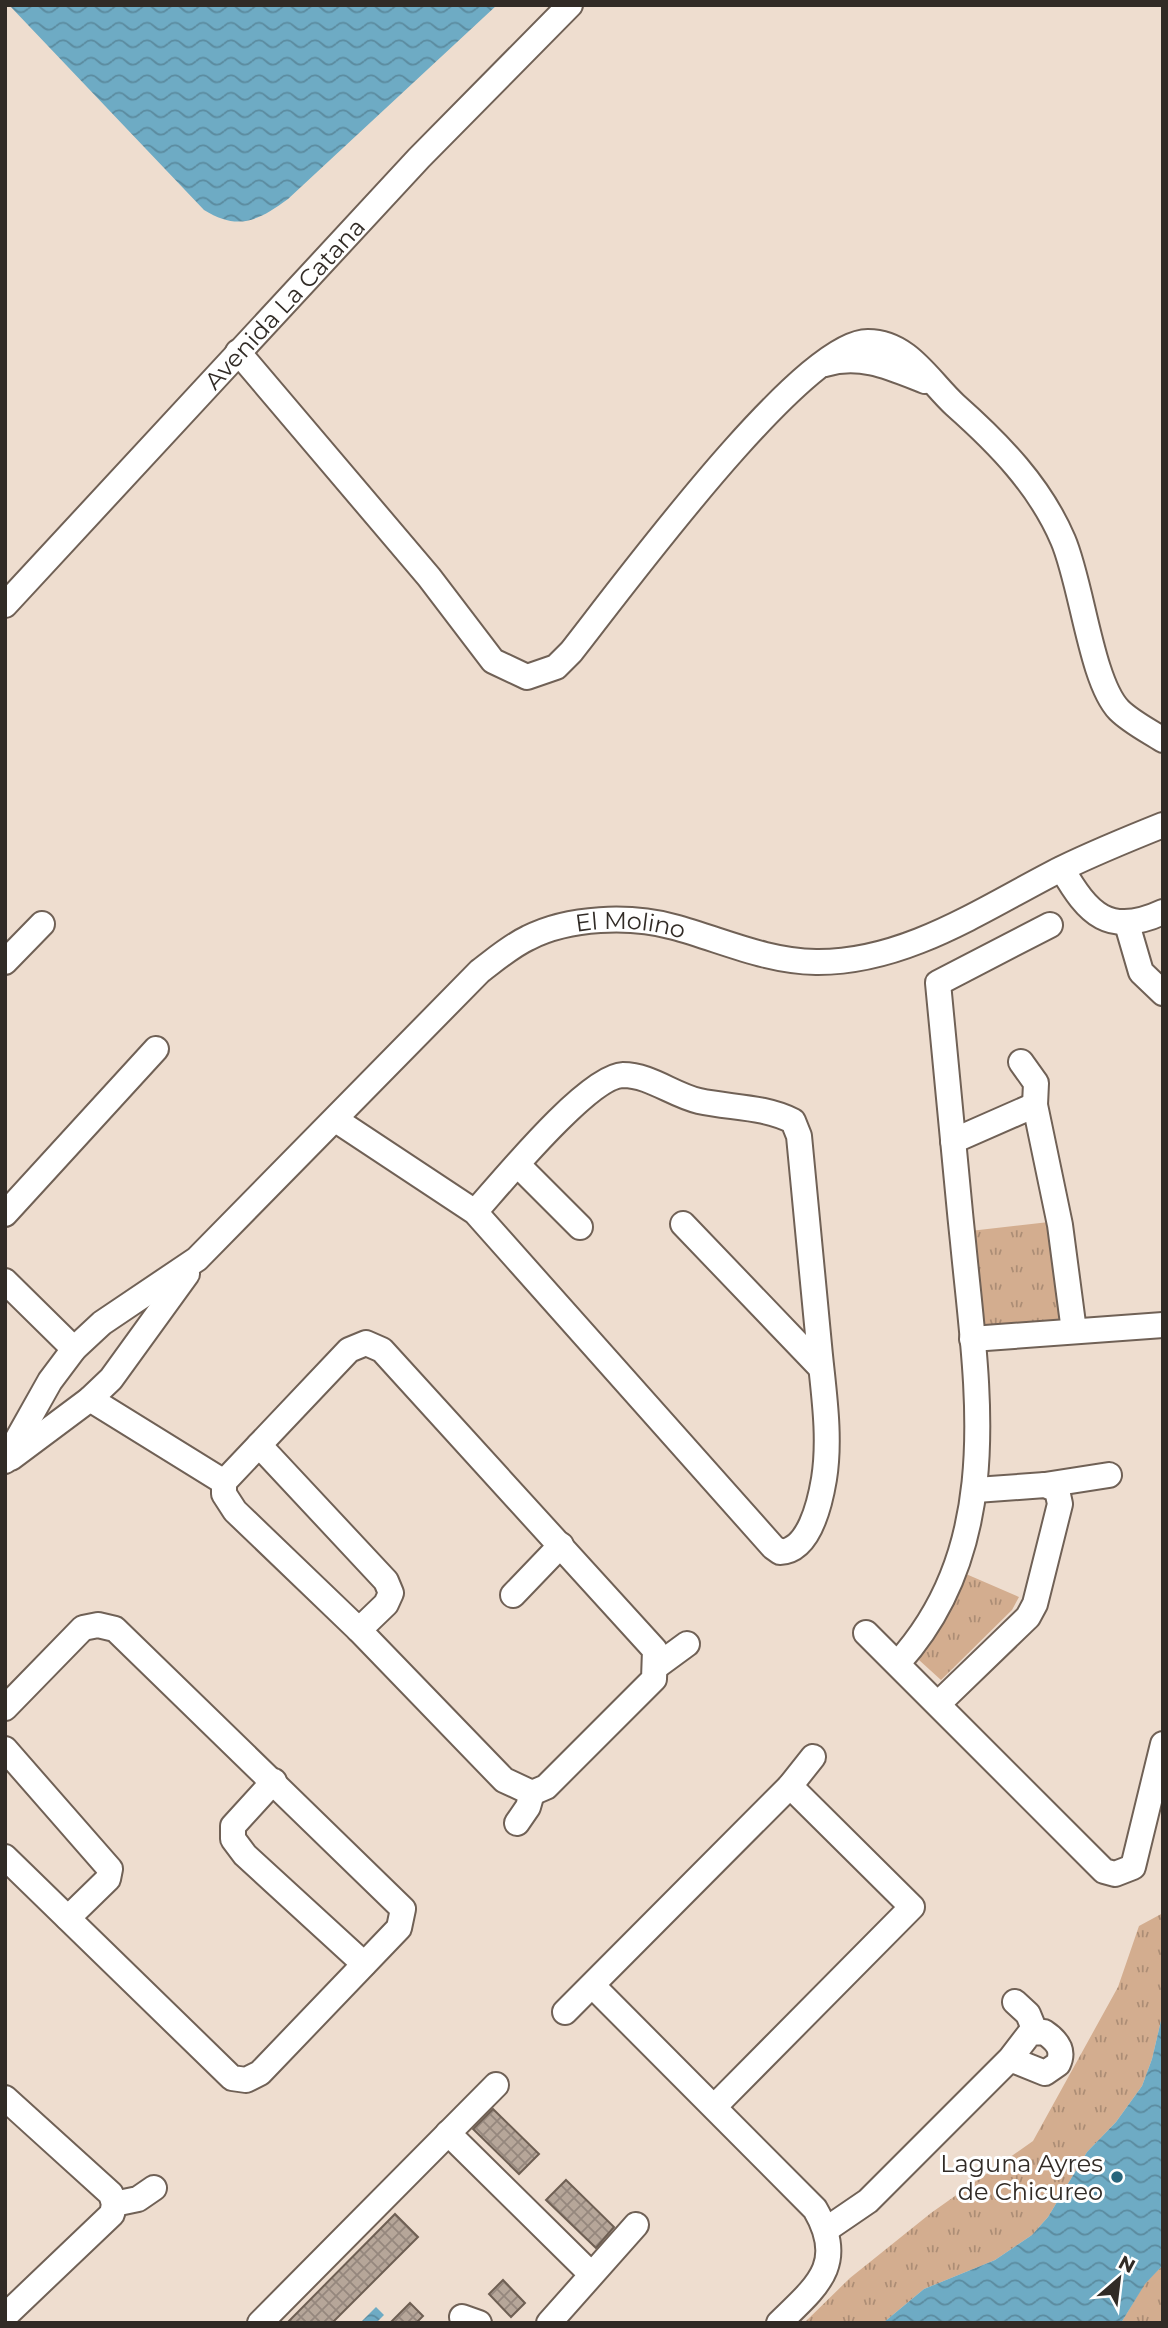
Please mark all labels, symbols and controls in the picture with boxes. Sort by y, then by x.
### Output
street label: Avenida La Catana [198,212,371,395]
street label: El Molino [573,905,689,944]
place label: Laguna Ayres de Chicureo [940,2149,1103,2206]
marker: Laguna Ayres de Chicureo [1109,2169,1125,2185]
north arrow [1084,2244,1154,2314]
text: N [1115,2251,1139,2278]

